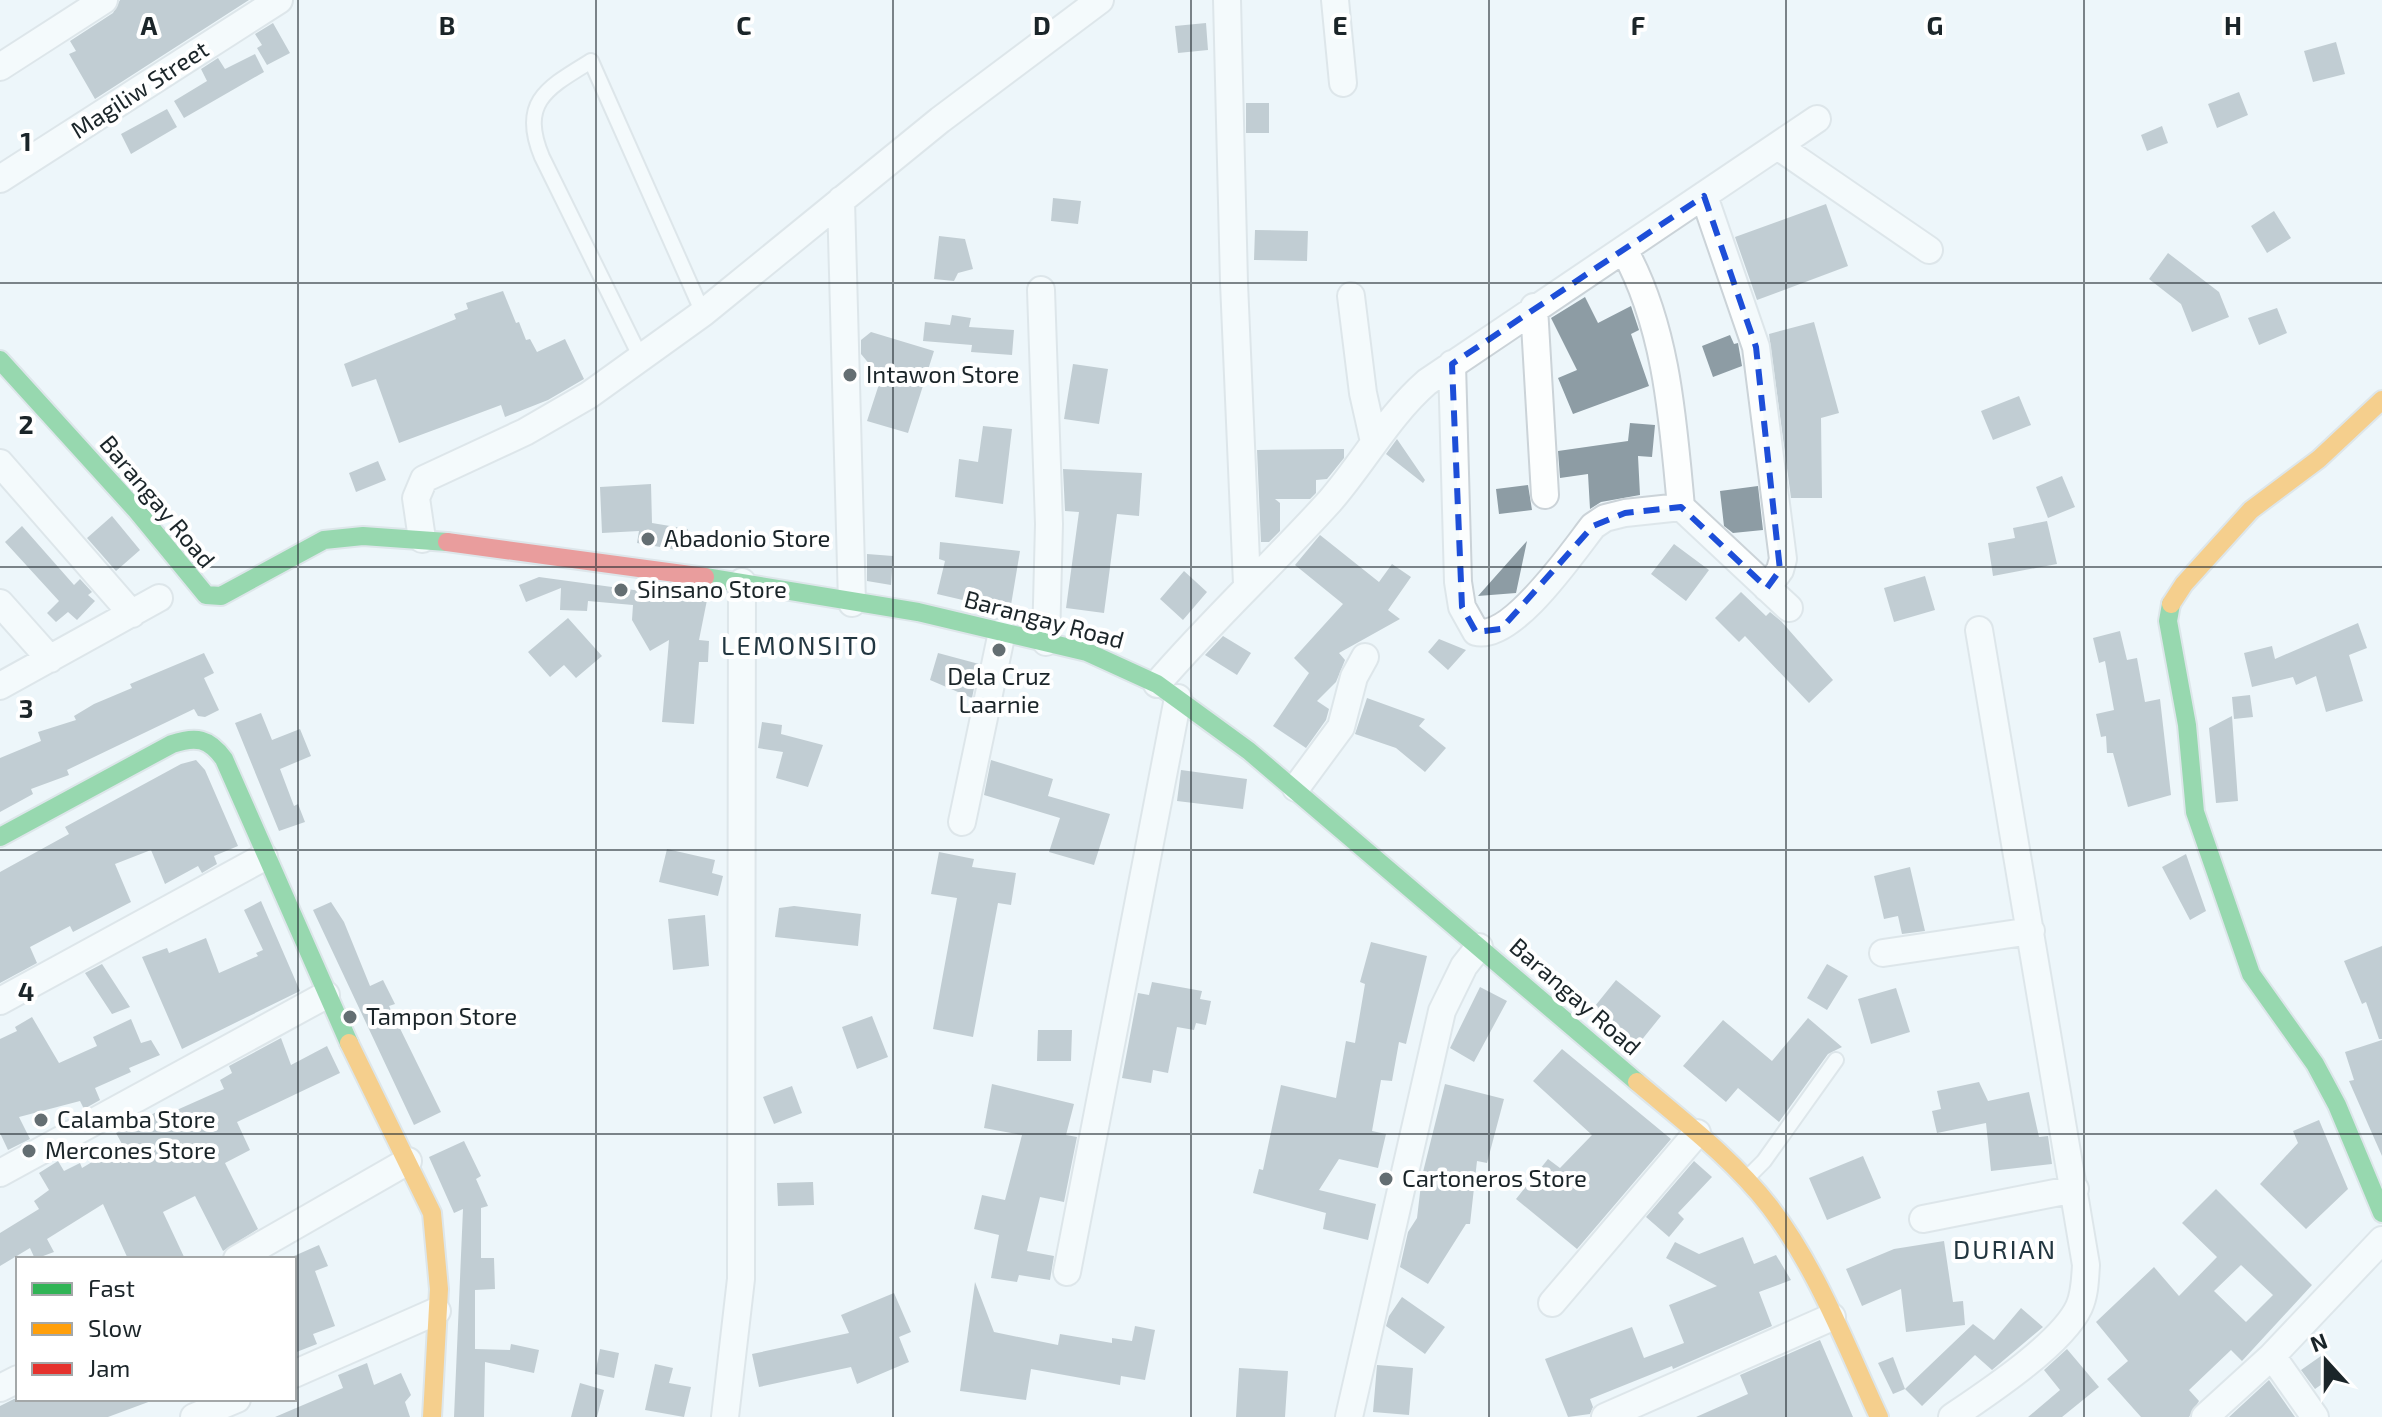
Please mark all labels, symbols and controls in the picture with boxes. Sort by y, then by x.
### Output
text: A [141,9,158,40]
text: B [439,9,455,40]
text: C [736,9,752,40]
text: D [1033,9,1051,40]
text: E [1332,9,1348,40]
text: F [1631,9,1645,40]
text: G [1927,9,1943,40]
text: H [2224,9,2242,40]
street label: Magiliw Street [65,34,213,144]
text: 1 [20,125,32,156]
place label: Intawon Store [866,359,1019,388]
marker: Intawon Store [841,366,859,384]
text: 2 [18,408,34,439]
street label: Barangay Road [94,429,222,573]
place label: Abadonio Store [664,523,830,552]
marker: Abadonio Store [639,530,657,548]
place label: Sinsano Store [637,574,787,603]
marker: Sinsano Store [612,581,630,599]
street label: Barangay Road [961,583,1127,654]
district label: LEMONSITO [721,629,879,660]
marker: Dela Cruz Laarnie [990,641,1008,659]
place label: Dela Cruz Laarnie [947,661,1051,718]
text: 3 [19,692,33,723]
street label: Barangay Road [1505,931,1647,1061]
text: 4 [18,975,34,1006]
place label: Tampon Store [366,1001,517,1030]
marker: Tampon Store [341,1008,359,1026]
place label: Calamba Store [57,1104,216,1133]
marker: Calamba Store [32,1111,50,1129]
place label: Mercones Store [45,1135,216,1164]
marker: Mercones Store [20,1142,38,1160]
place label: Cartoneros Store [1402,1163,1587,1192]
marker: Cartoneros Store [1377,1170,1395,1188]
district label: DURIAN [1953,1233,2057,1264]
legend [16,1257,296,1401]
text: Fast [88,1273,135,1302]
text: Slow [88,1313,142,1342]
north arrow [2286,1321,2366,1401]
text: N [2306,1326,2331,1356]
text: Jam [88,1353,130,1382]

